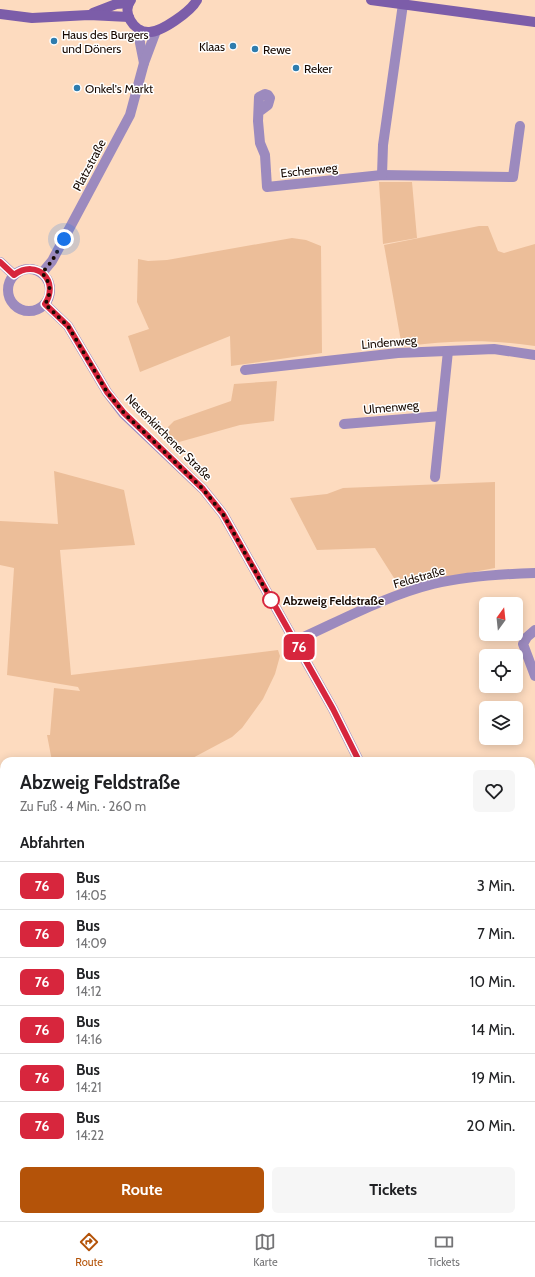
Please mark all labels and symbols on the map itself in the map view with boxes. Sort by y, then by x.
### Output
place label: Haus des Burgers und Döners [62,27,149,56]
marker: Haus des Burgers und Döners [49,36,59,46]
place label: Klaas [199,39,225,54]
marker: Klaas [228,41,238,51]
place label: Rewe [263,42,291,57]
marker: Rewe [250,44,260,54]
place label: Reker [304,61,332,76]
marker: Reker [291,63,301,73]
place label: Onkel's Markt [85,81,153,96]
marker: Onkel's Markt [72,83,82,93]
street label: Platzstraße [69,137,109,193]
street label: Eschenweg [280,159,339,180]
your location [54,229,74,249]
street label: Lindenweg [361,332,418,352]
street label: Neuenkirchener Straße [123,391,215,483]
street label: Ulmenweg [363,397,420,417]
street label: Feldstraße [392,563,446,591]
marker: Abzweig Feldstraße [262,591,280,609]
place label: Abzweig Feldstraße [283,593,384,608]
north arrow [479,597,523,641]
line badge: 76 [281,634,317,660]

